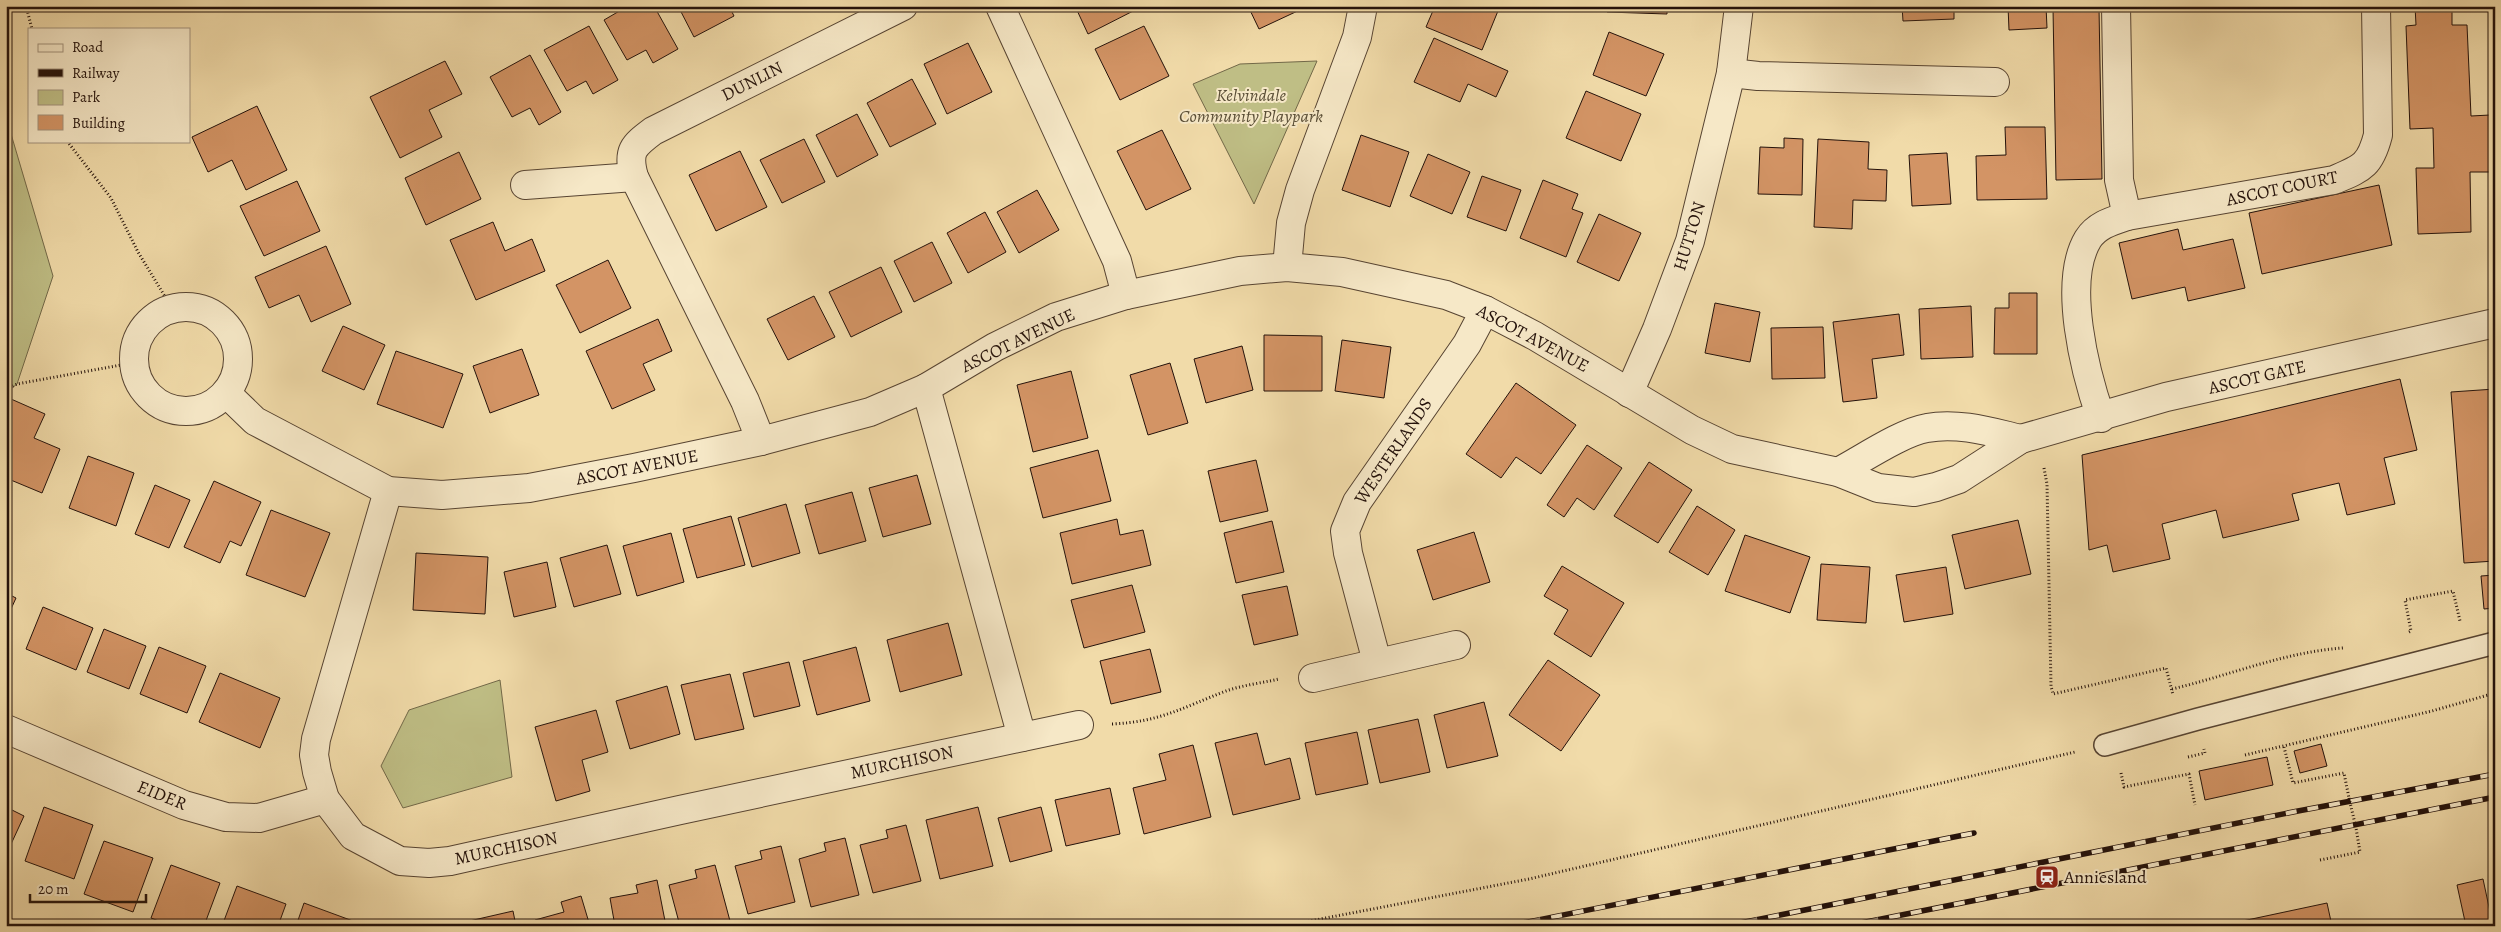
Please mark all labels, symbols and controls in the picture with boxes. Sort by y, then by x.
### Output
legend [28,28,190,142]
text: Road [72,37,104,57]
street label: DUNLIN [717,55,787,107]
text: Railway [72,63,120,83]
park label: Kelvindale Community Playpark [1179,83,1323,128]
text: Park [72,87,101,107]
text: Building [72,113,125,133]
street label: ASCOT COURT [2223,164,2340,212]
street label: HUTTON [1667,199,1711,273]
street label: ASCOT AVENUE [1472,298,1593,378]
street label: ASCOT AVENUE [956,302,1079,378]
street label: ASCOT GATE [2205,354,2308,400]
street label: WESTERLANDS [1348,393,1438,510]
street label: ASCOT AVENUE [573,443,700,491]
street label: MURCHISON [848,739,956,785]
street label: EIDER [134,774,190,816]
street label: MURCHISON [452,825,560,871]
station icon: Anniesland [2034,864,2060,890]
place label: Anniesland [2063,865,2147,889]
scale bar [30,872,146,904]
text: 20 m [38,879,69,899]

